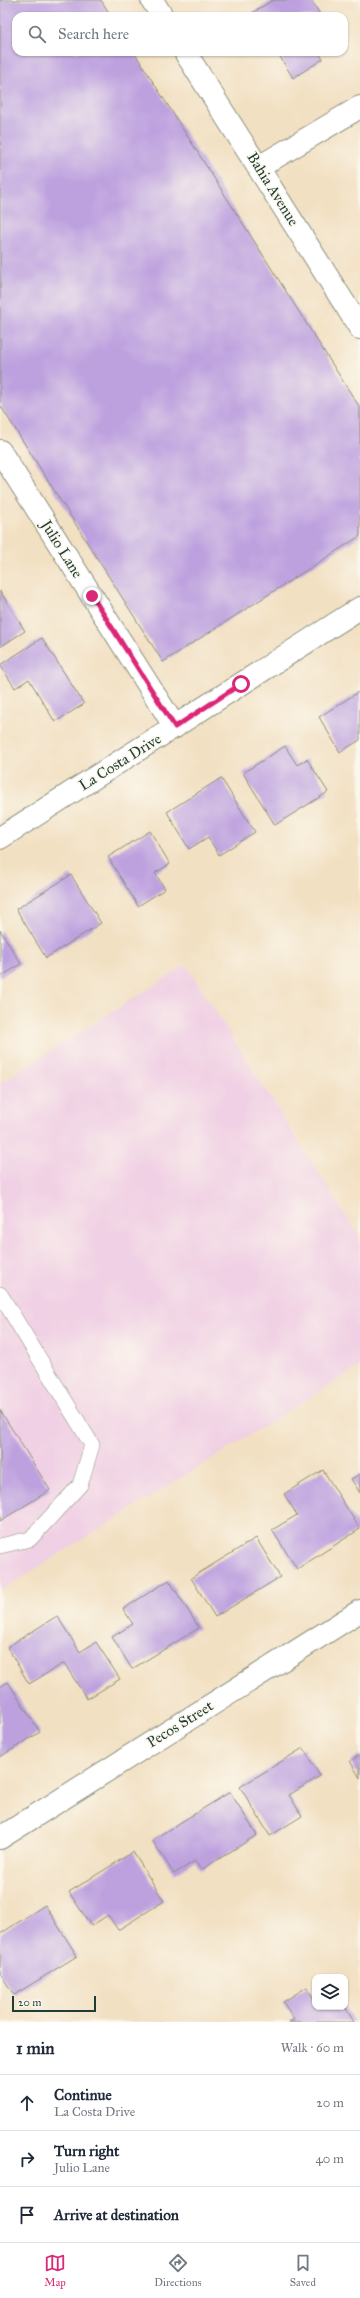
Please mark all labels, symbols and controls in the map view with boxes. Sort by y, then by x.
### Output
search box [12,12,348,56]
icon: search [26,23,48,45]
text: Search here [58,25,129,43]
street label: Bahia Avenue [243,149,303,229]
street label: Julio Lane [35,515,87,582]
route end [83,587,101,605]
route start [232,675,250,693]
street label: La Costa Drive [76,730,164,794]
street label: Pecos Street [144,1696,217,1751]
map controls [312,1974,348,2010]
button: layers [312,1974,348,2010]
scale bar [12,1994,96,2013]
text: 20 m [18,1996,41,2009]
text: 1 min [16,2038,55,2059]
text: Walk · 60 m [281,2040,344,2056]
text: Continue [54,2086,112,2104]
icon: ahead [16,2092,38,2114]
text: 20 m [316,2095,344,2111]
text: La Costa Drive [54,2104,135,2120]
text: Turn right [54,2142,119,2160]
icon: right [16,2148,38,2170]
text: 40 m [315,2151,344,2167]
text: Julio Lane [54,2160,110,2176]
icon: arrive [16,2204,38,2226]
text: Arrive at destination [54,2206,179,2224]
tab: Map [44,2252,66,2289]
tab: Directions [154,2252,202,2289]
tab: Saved [290,2252,316,2289]

